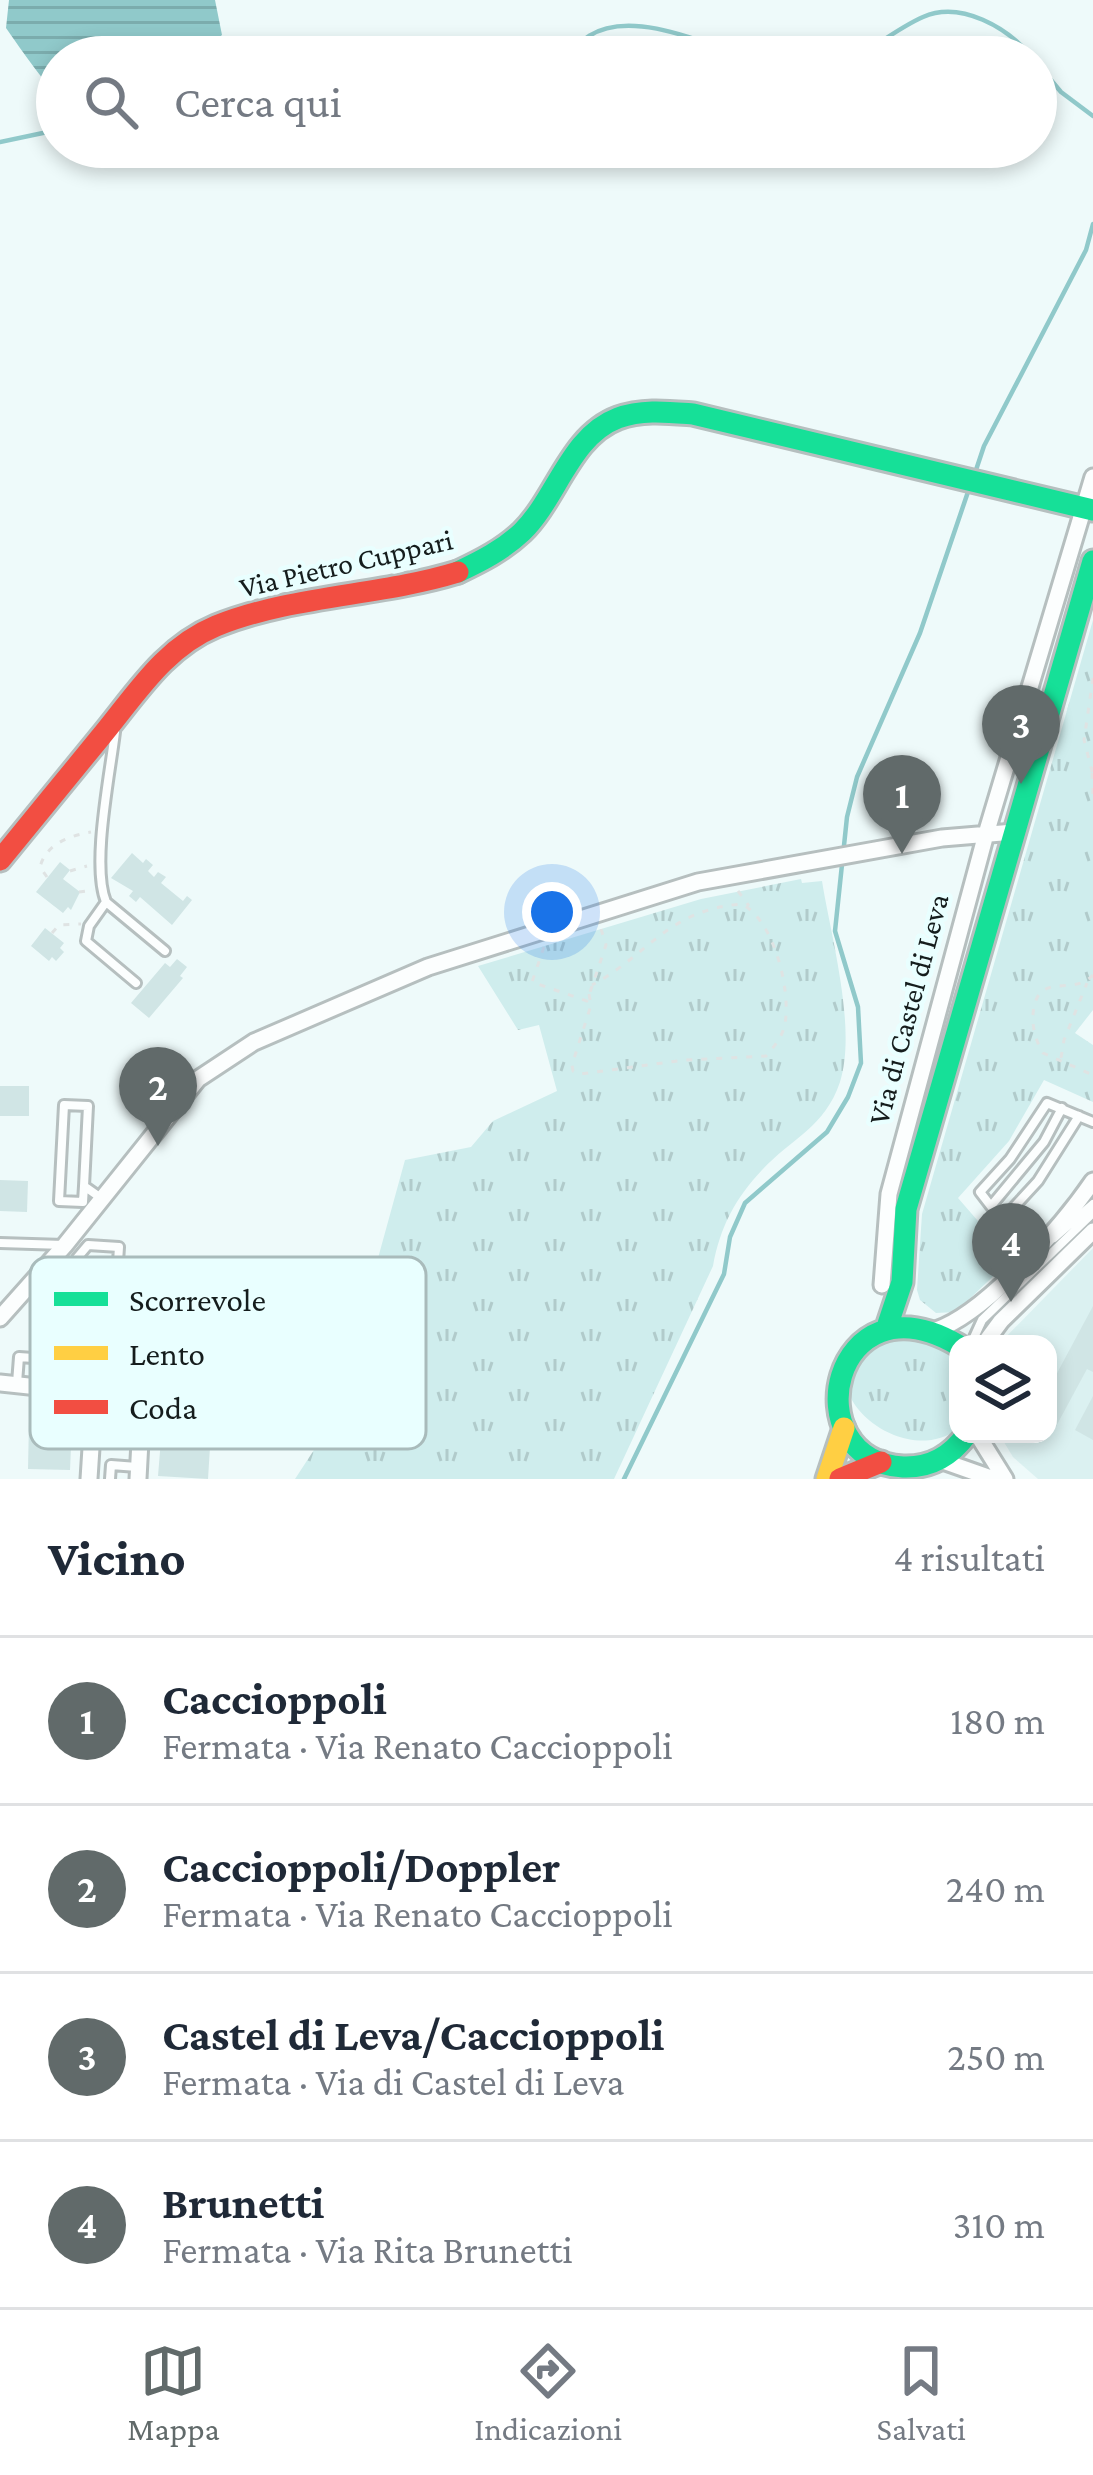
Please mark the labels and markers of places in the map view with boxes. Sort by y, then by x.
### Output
pin: 3 [982,685,1060,784]
pin: 1 [863,755,941,854]
pin: 2 [119,1047,197,1146]
pin: 4 [972,1203,1050,1302]

